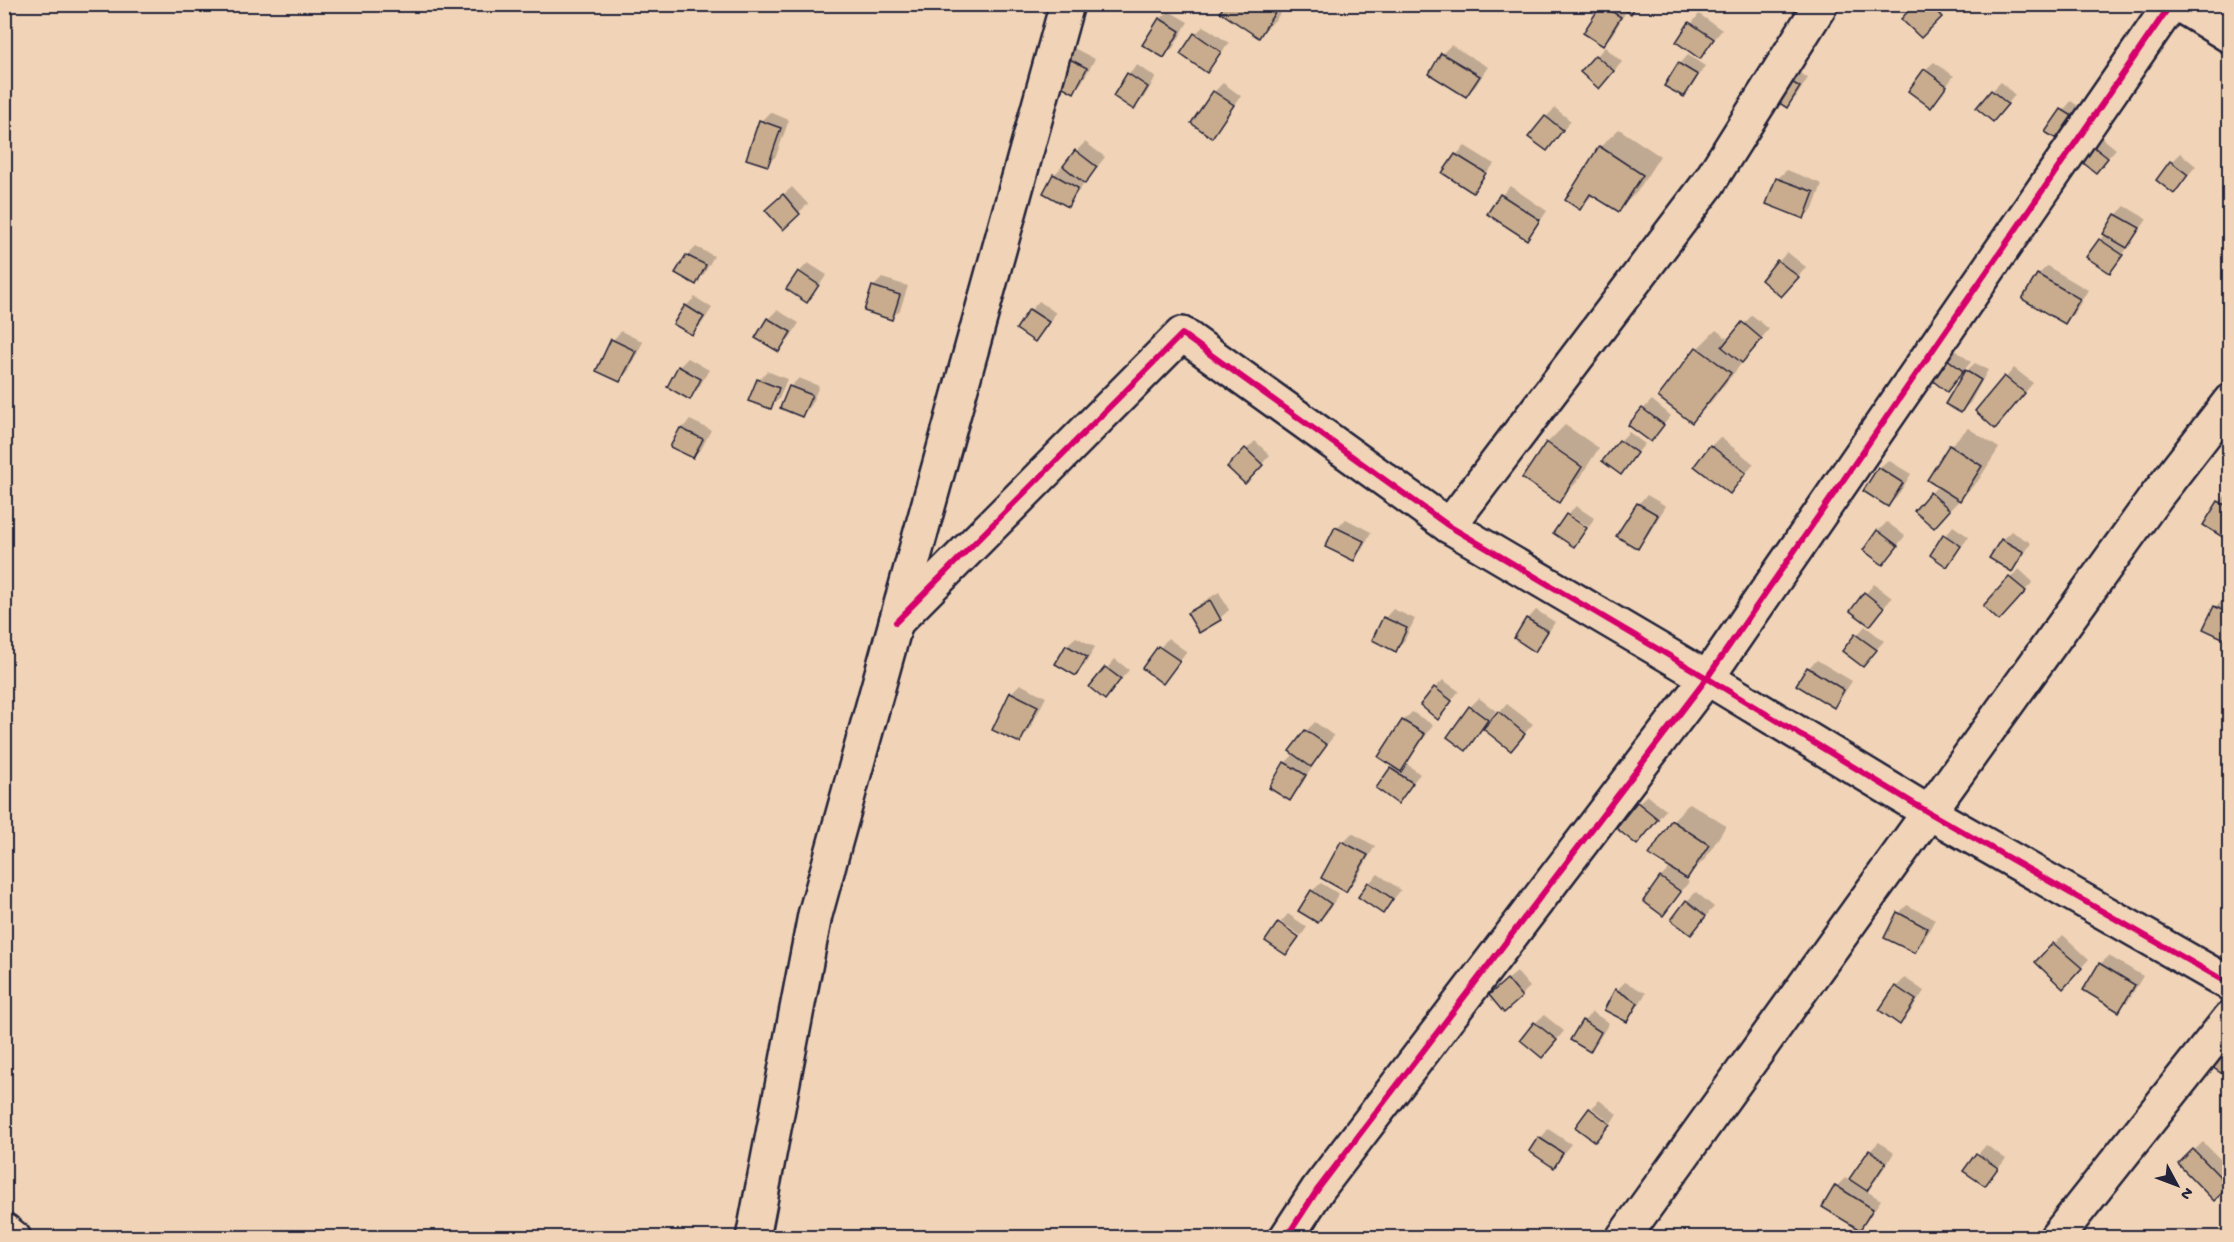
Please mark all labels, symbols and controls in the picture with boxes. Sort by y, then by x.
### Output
north arrow [2147,1155,2207,1215]
text: N [2175,1182,2196,1203]

